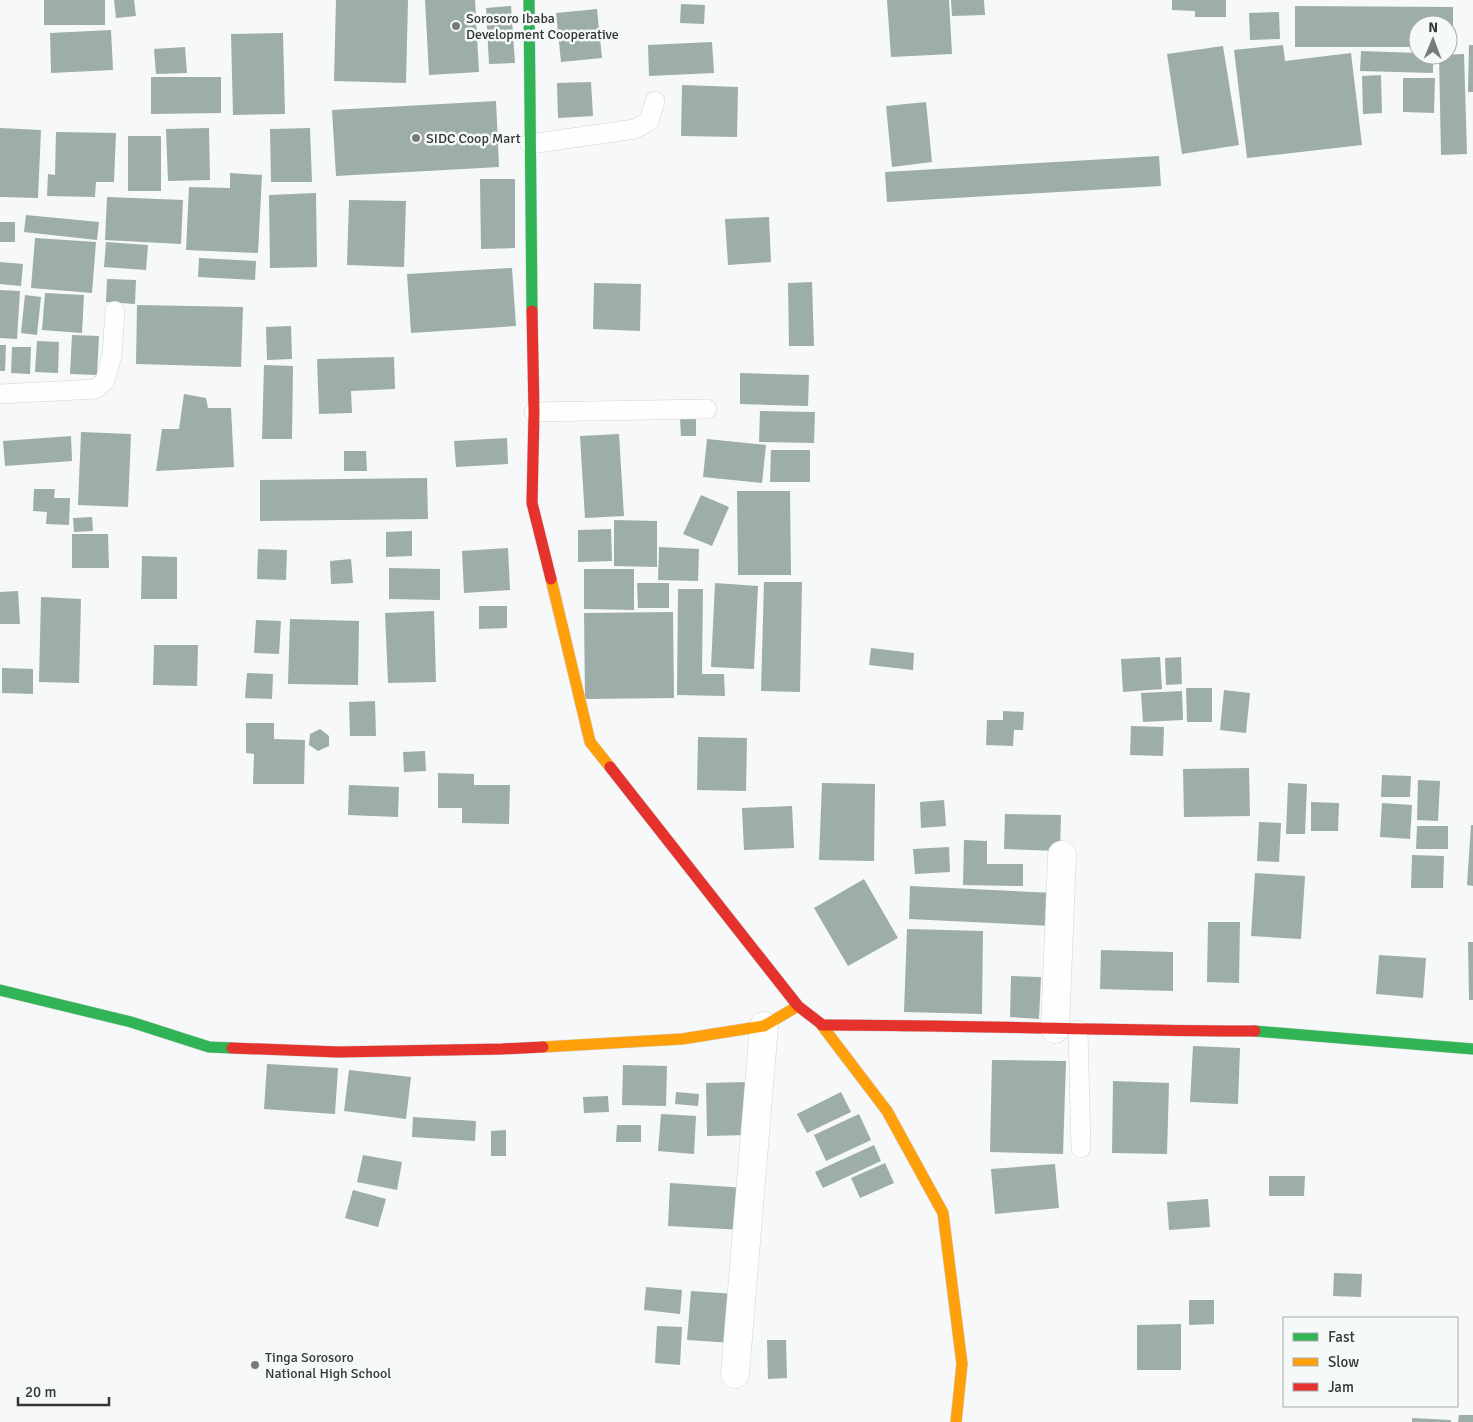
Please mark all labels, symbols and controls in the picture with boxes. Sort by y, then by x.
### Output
place label: Sorosoro Ibaba Development Cooperative [466,10,619,43]
north arrow [1408,15,1458,65]
text: N [1428,19,1438,36]
marker: Sorosoro Ibaba Development Cooperative [450,20,462,32]
place label: SIDC Coop Mart [426,130,521,147]
marker: SIDC Coop Mart [410,132,422,144]
legend [1283,1317,1458,1407]
text: Fast [1328,1328,1355,1346]
place label: Tinga Sorosoro National High School [265,1349,391,1382]
text: Slow [1328,1353,1359,1371]
marker: Tinga Sorosoro National High School [249,1359,261,1371]
scale bar [18,1374,109,1406]
text: Jam [1328,1378,1354,1396]
text: 20 m [25,1383,56,1401]

